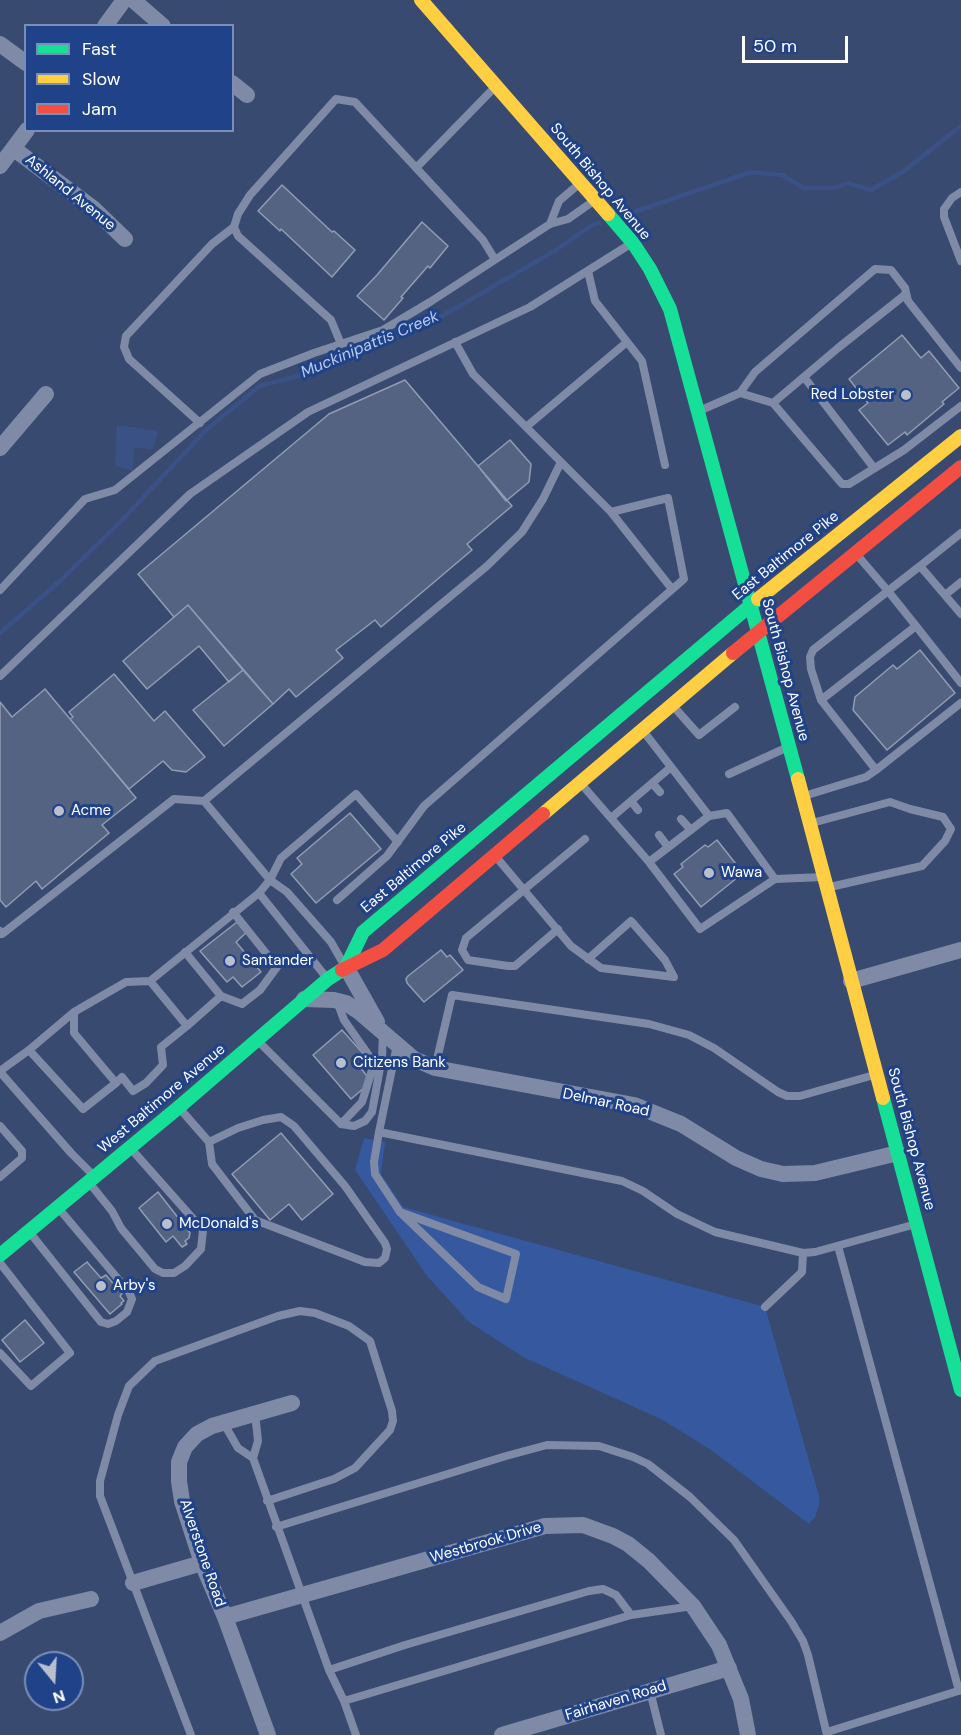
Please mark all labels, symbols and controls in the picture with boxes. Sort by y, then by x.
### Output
legend [24,24,234,132]
scale bar [745,24,852,62]
text: 50 m [753,34,797,58]
text: Fast [82,37,117,61]
text: Slow [82,67,121,91]
text: Jam [82,97,117,121]
street label: South Bishop Avenue [546,120,654,244]
street label: Ashland Avenue [21,151,119,235]
water label: Muckinipattis Creek [298,307,442,383]
place label: Red Lobster [811,386,894,404]
marker: Red Lobster [899,388,913,402]
street label: East Baltimore Pike [729,508,843,604]
street label: South Bishop Avenue [757,597,813,743]
place label: Acme [71,802,111,820]
marker: Acme [52,804,66,818]
street label: East Baltimore Pike [358,819,470,917]
place label: Wawa [721,864,762,882]
marker: Wawa [702,866,716,880]
place label: Santander [242,952,314,970]
marker: Santander [223,954,237,968]
street label: West Baltimore Avenue [95,1041,229,1157]
place label: Citizens Bank [353,1054,446,1072]
marker: Citizens Bank [334,1056,348,1070]
street label: South Bishop Avenue [883,1066,939,1212]
street label: Delmar Road [561,1085,651,1121]
place label: McDonald's [179,1215,259,1233]
marker: McDonald's [160,1217,174,1231]
place label: Arby's [113,1277,156,1295]
marker: Arby's [94,1279,108,1293]
street label: Alverstone Road [175,1497,229,1609]
street label: Westbrook Drive [428,1519,544,1567]
north arrow [24,1651,84,1711]
street label: Fairhaven Road [563,1677,669,1725]
text: N [50,1685,68,1708]

